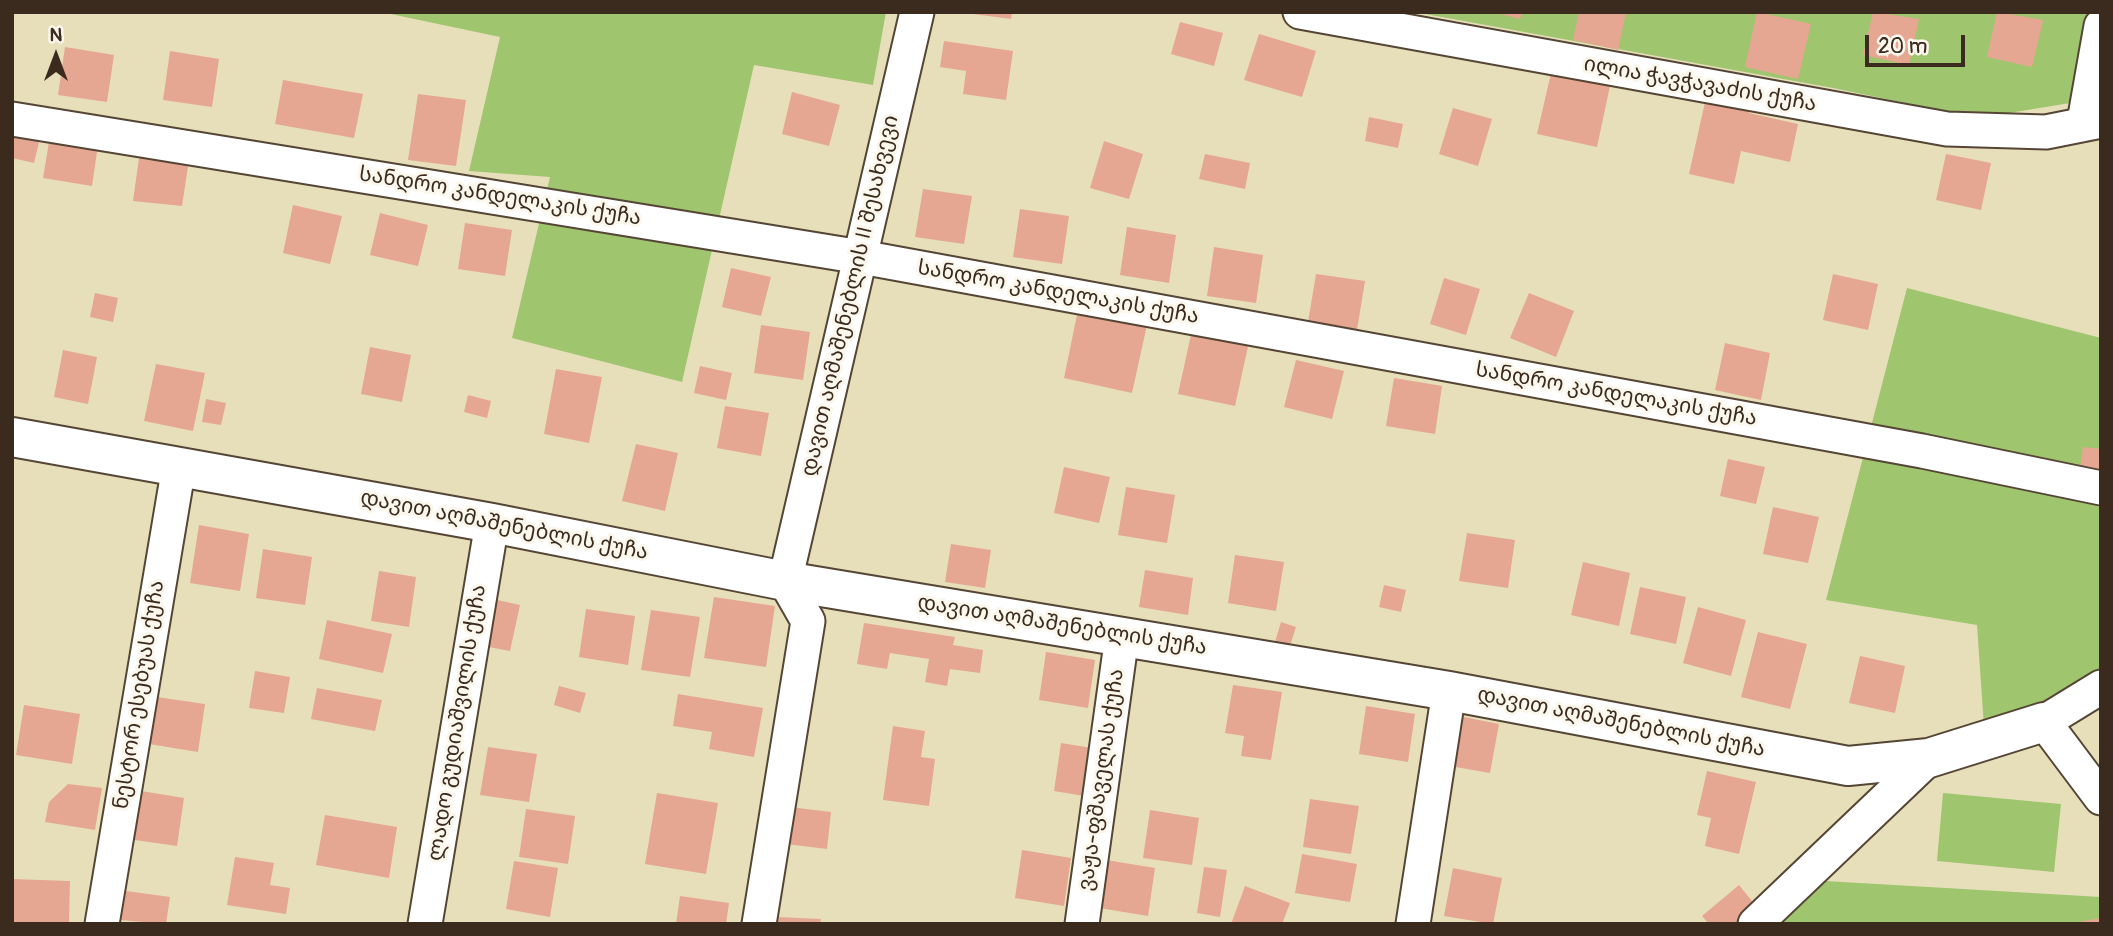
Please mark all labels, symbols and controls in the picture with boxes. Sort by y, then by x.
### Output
north arrow [21,21,91,91]
scale bar [1868,21,1968,65]
text: N [50,23,62,47]
text: 20 m [1878,33,1927,60]
street label: ილია ჭავჭავაძის ქუჩა [1582,52,1818,118]
street label: დავით აღმაშენებლის II შესახვევი [797,113,905,479]
street label: სანდრო კანდელაკის ქუჩა [357,162,643,232]
street label: სანდრო კანდელაკის ქუჩა [915,256,1201,330]
street label: სანდრო კანდელაკის ქუჩა [1473,358,1759,432]
street label: დავით აღმაშენებლის ქუჩა [358,486,650,566]
street label: ნესტორ ესებუას ქუჩა [109,579,171,811]
street label: ლადო გუდიაშვილის ქუჩა [424,583,492,863]
street label: დავით აღმაშენებლის ქუჩა [916,591,1208,661]
street label: ვაჟა-ფშაველას ქუჩა [1074,667,1130,893]
street label: დავით აღმაშენებლის ქუჩა [1475,683,1767,763]

